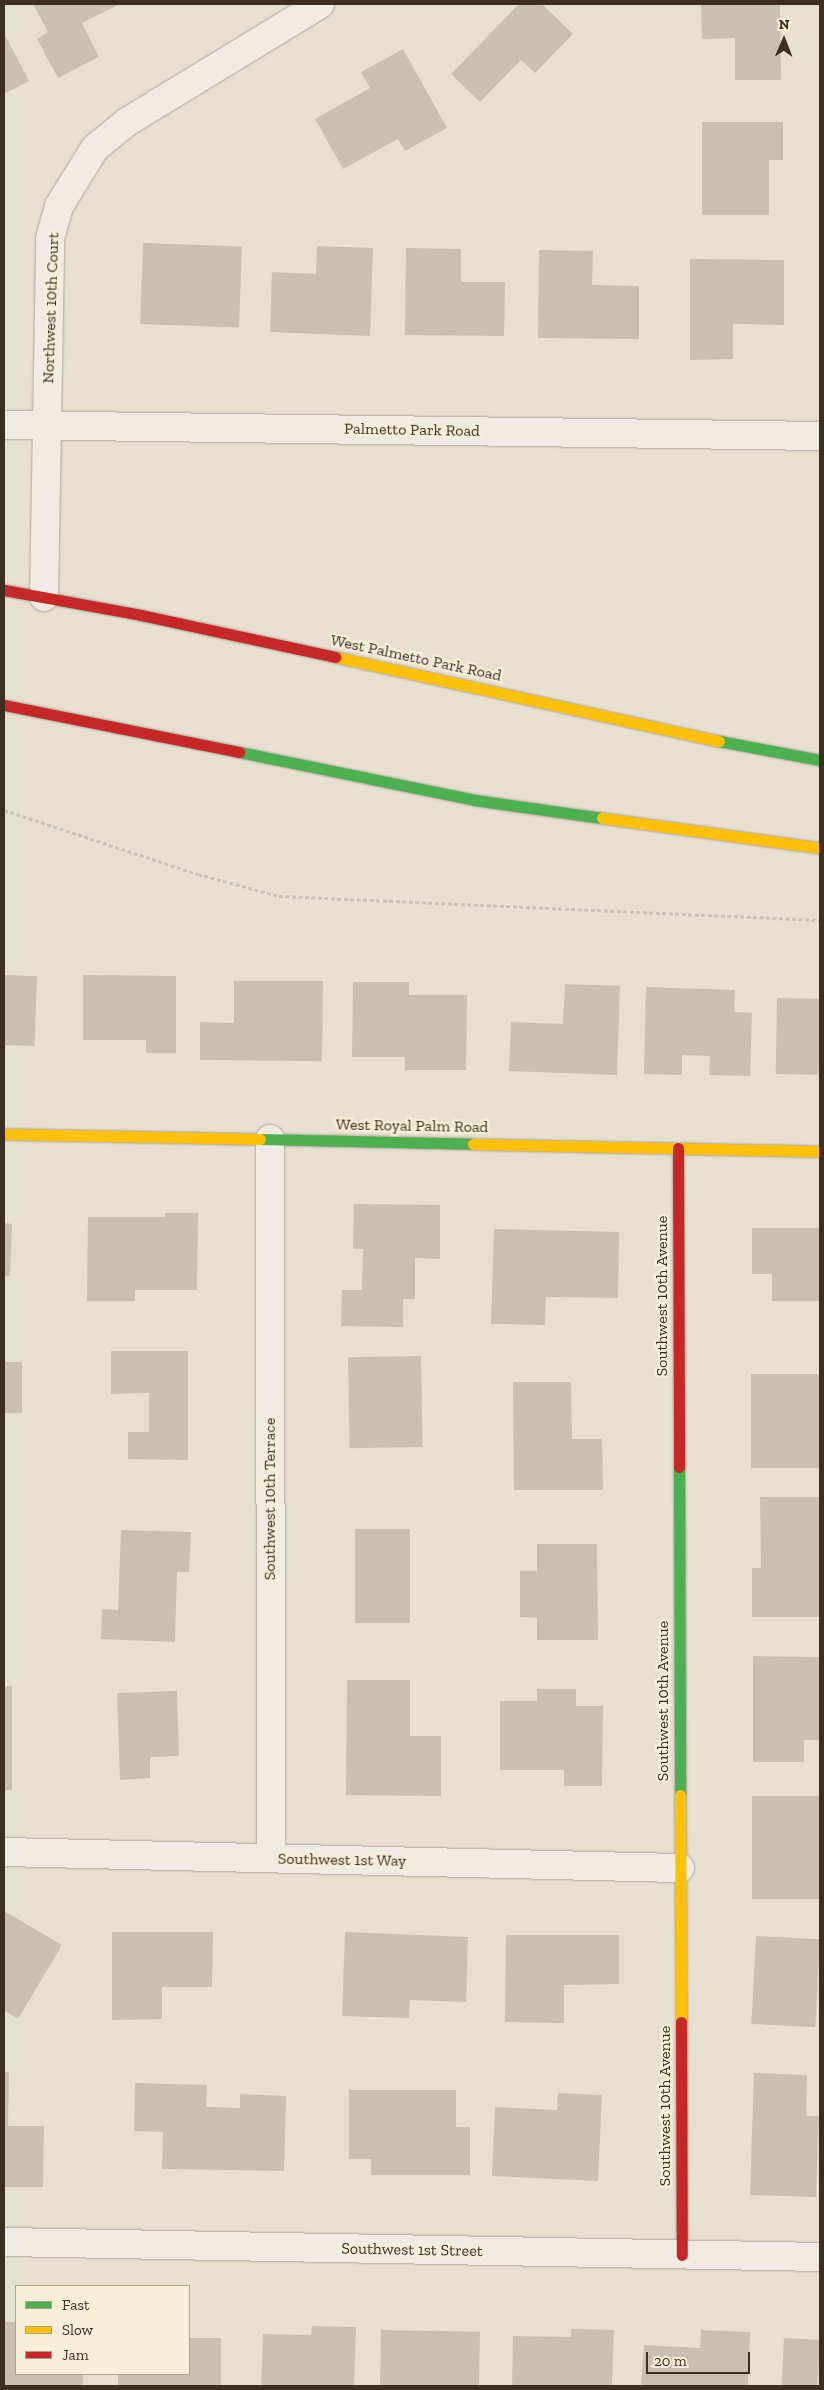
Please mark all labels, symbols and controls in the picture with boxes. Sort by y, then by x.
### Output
north arrow [759,15,809,65]
text: N [779,16,790,33]
street label: Northwest 10th Court [39,232,63,384]
street label: Palmetto Park Road [344,419,480,441]
street label: West Palmetto Park Road [329,630,503,686]
street label: West Royal Palm Road [336,1115,488,1137]
street label: Southwest 10th Avenue [652,1215,672,1377]
street label: Southwest 10th Terrace [260,1418,280,1580]
street label: Southwest 10th Avenue [653,1620,673,1782]
street label: Southwest 1st Way [277,1849,407,1871]
street label: Southwest 10th Avenue [655,2025,675,2187]
street label: Southwest 1st Street [341,2239,483,2261]
legend [15,2285,190,2375]
text: Fast [62,2296,90,2314]
text: Slow [62,2321,93,2339]
scale bar [649,2342,753,2374]
text: Jam [62,2346,89,2364]
text: 20 m [654,2352,687,2370]

